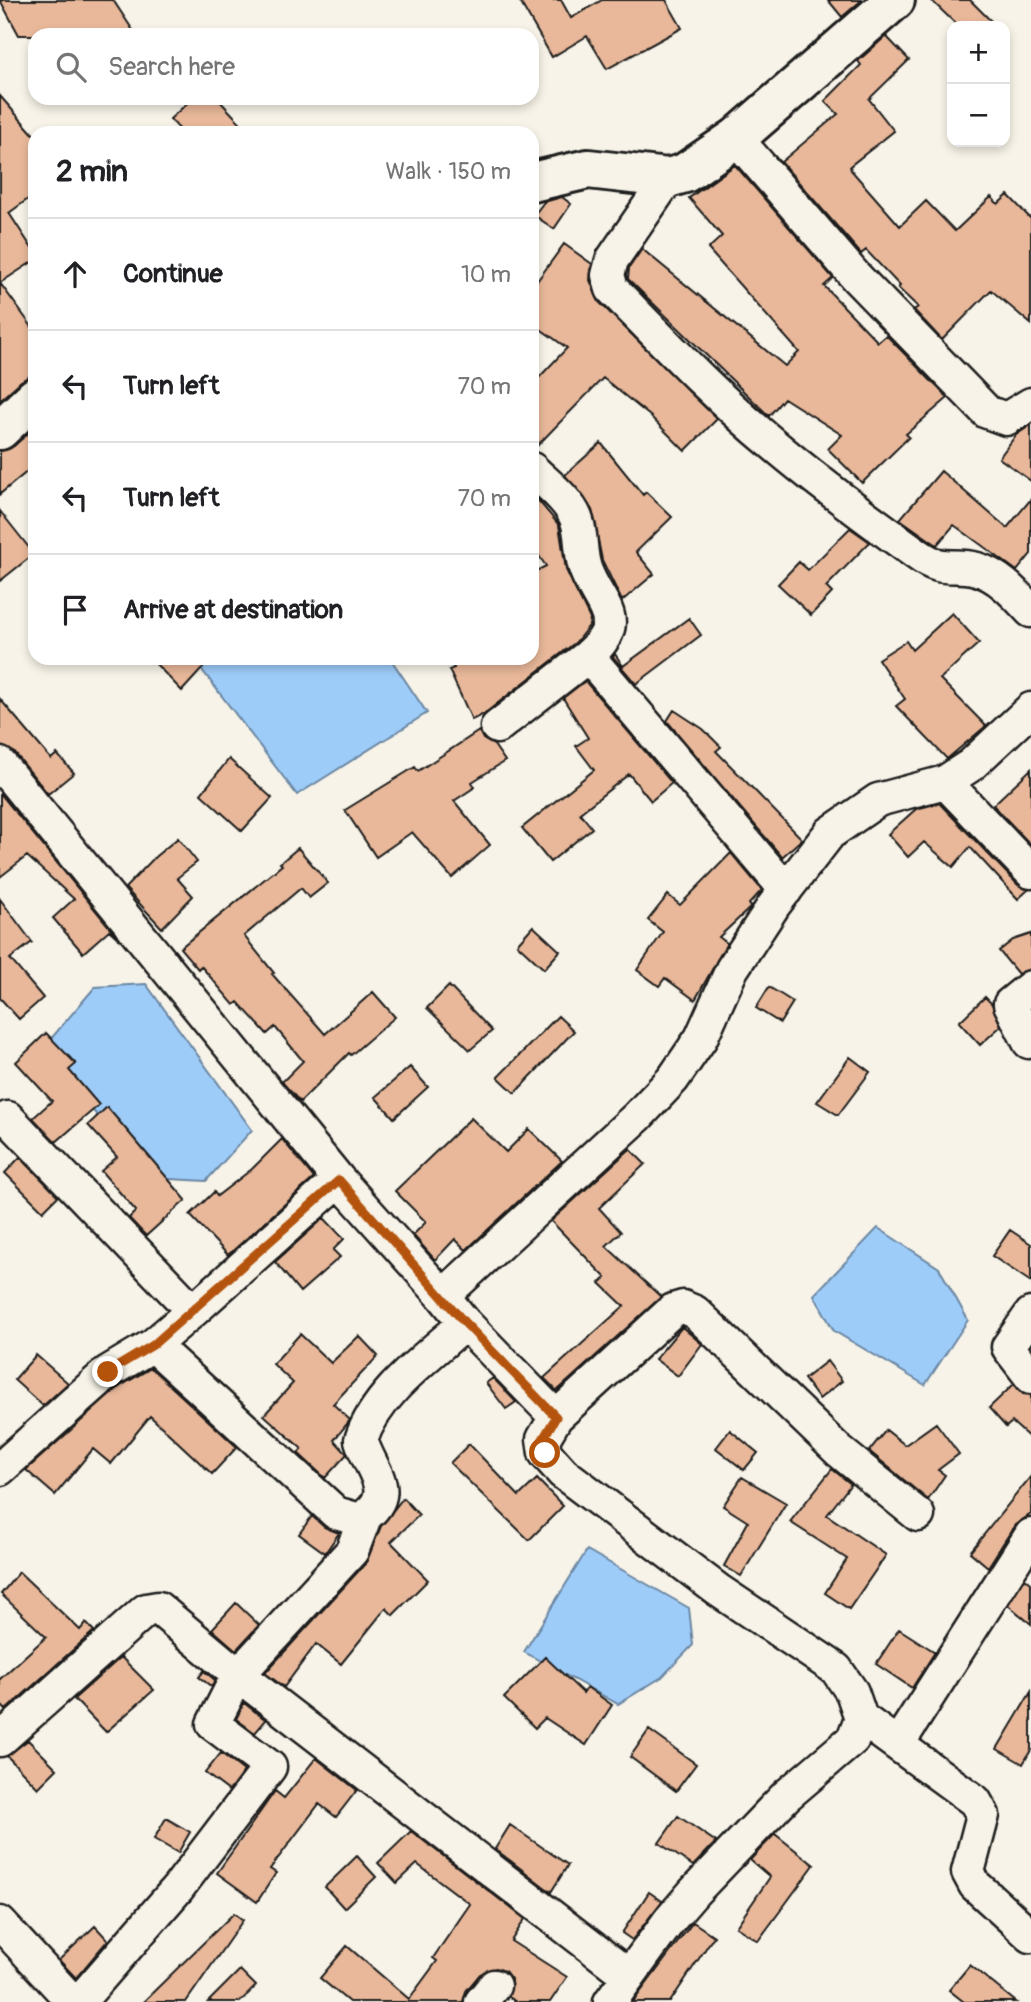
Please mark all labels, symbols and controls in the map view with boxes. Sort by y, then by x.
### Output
map controls [947,21,1010,147]
button: + [947,21,1010,84]
search box [28,28,539,105]
icon: search [52,48,90,86]
text: Search here [108,51,235,83]
button: − [947,84,1010,147]
text: 2 min [56,153,128,190]
text: Walk · 150 m [386,157,511,186]
icon: ahead [56,255,94,293]
text: Continue [123,258,223,290]
text: 10 m [461,260,511,289]
icon: left [56,367,94,405]
text: Turn left [123,370,219,402]
text: 70 m [458,372,511,401]
icon: left [56,479,94,517]
text: Turn left [123,482,219,514]
text: 70 m [458,484,511,513]
icon: arrive [56,591,94,629]
text: Arrive at destination [123,594,343,626]
route end [92,1356,123,1387]
route start [529,1437,560,1468]

